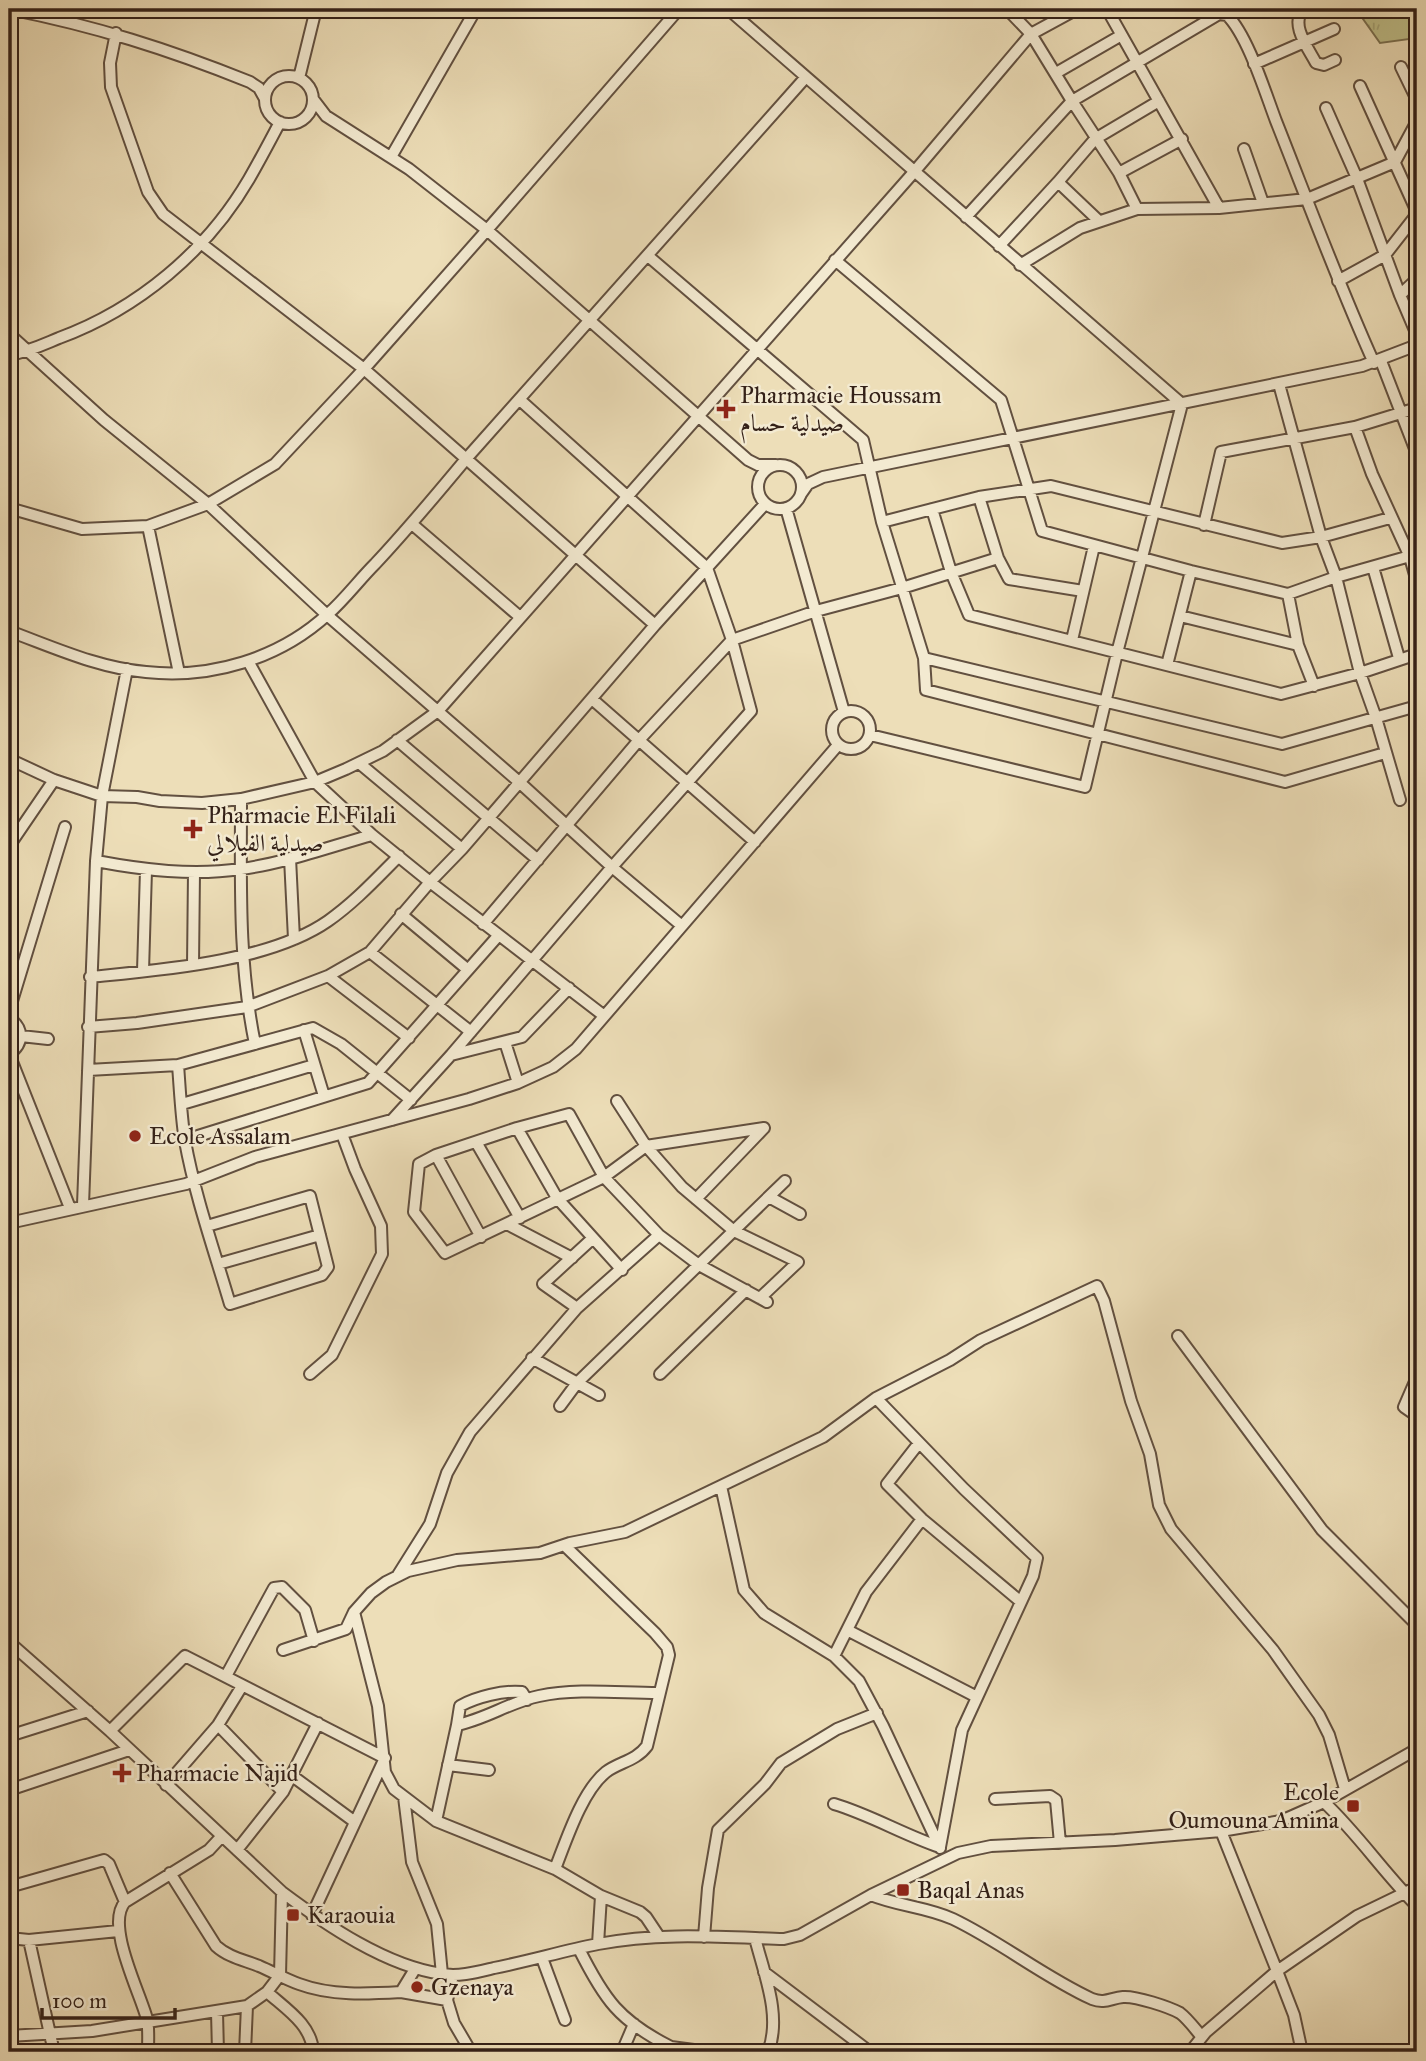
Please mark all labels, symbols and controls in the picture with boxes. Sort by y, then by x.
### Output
place label: Pharmacie Houssam صيدلية حسام [740,380,942,444]
marker: Pharmacie Houssam صيدلية حسام [718,401,734,417]
place label: Pharmacie El Filali صيدلية الفيلالي [207,800,397,862]
marker: Pharmacie El Filali صيدلية الفيلالي [185,821,201,837]
place label: Ecole Assalam [149,1121,291,1151]
marker: Ecole Assalam [127,1128,143,1144]
place label: Pharmacie Najid [136,1758,299,1788]
marker: Pharmacie Najid [114,1765,130,1781]
place label: Ecole Oumouna Amina [1168,1777,1340,1835]
marker: Ecole Oumouna Amina [1345,1798,1361,1814]
place label: Baqal Anas [917,1875,1024,1905]
marker: Baqal Anas [895,1882,911,1898]
place label: Karaouia [307,1900,396,1930]
marker: Karaouia [285,1907,301,1923]
place label: Gzenaya [431,1972,515,2002]
scale bar [42,1977,175,2021]
marker: Gzenaya [409,1979,425,1995]
text: 100 m [52,1988,107,2014]

